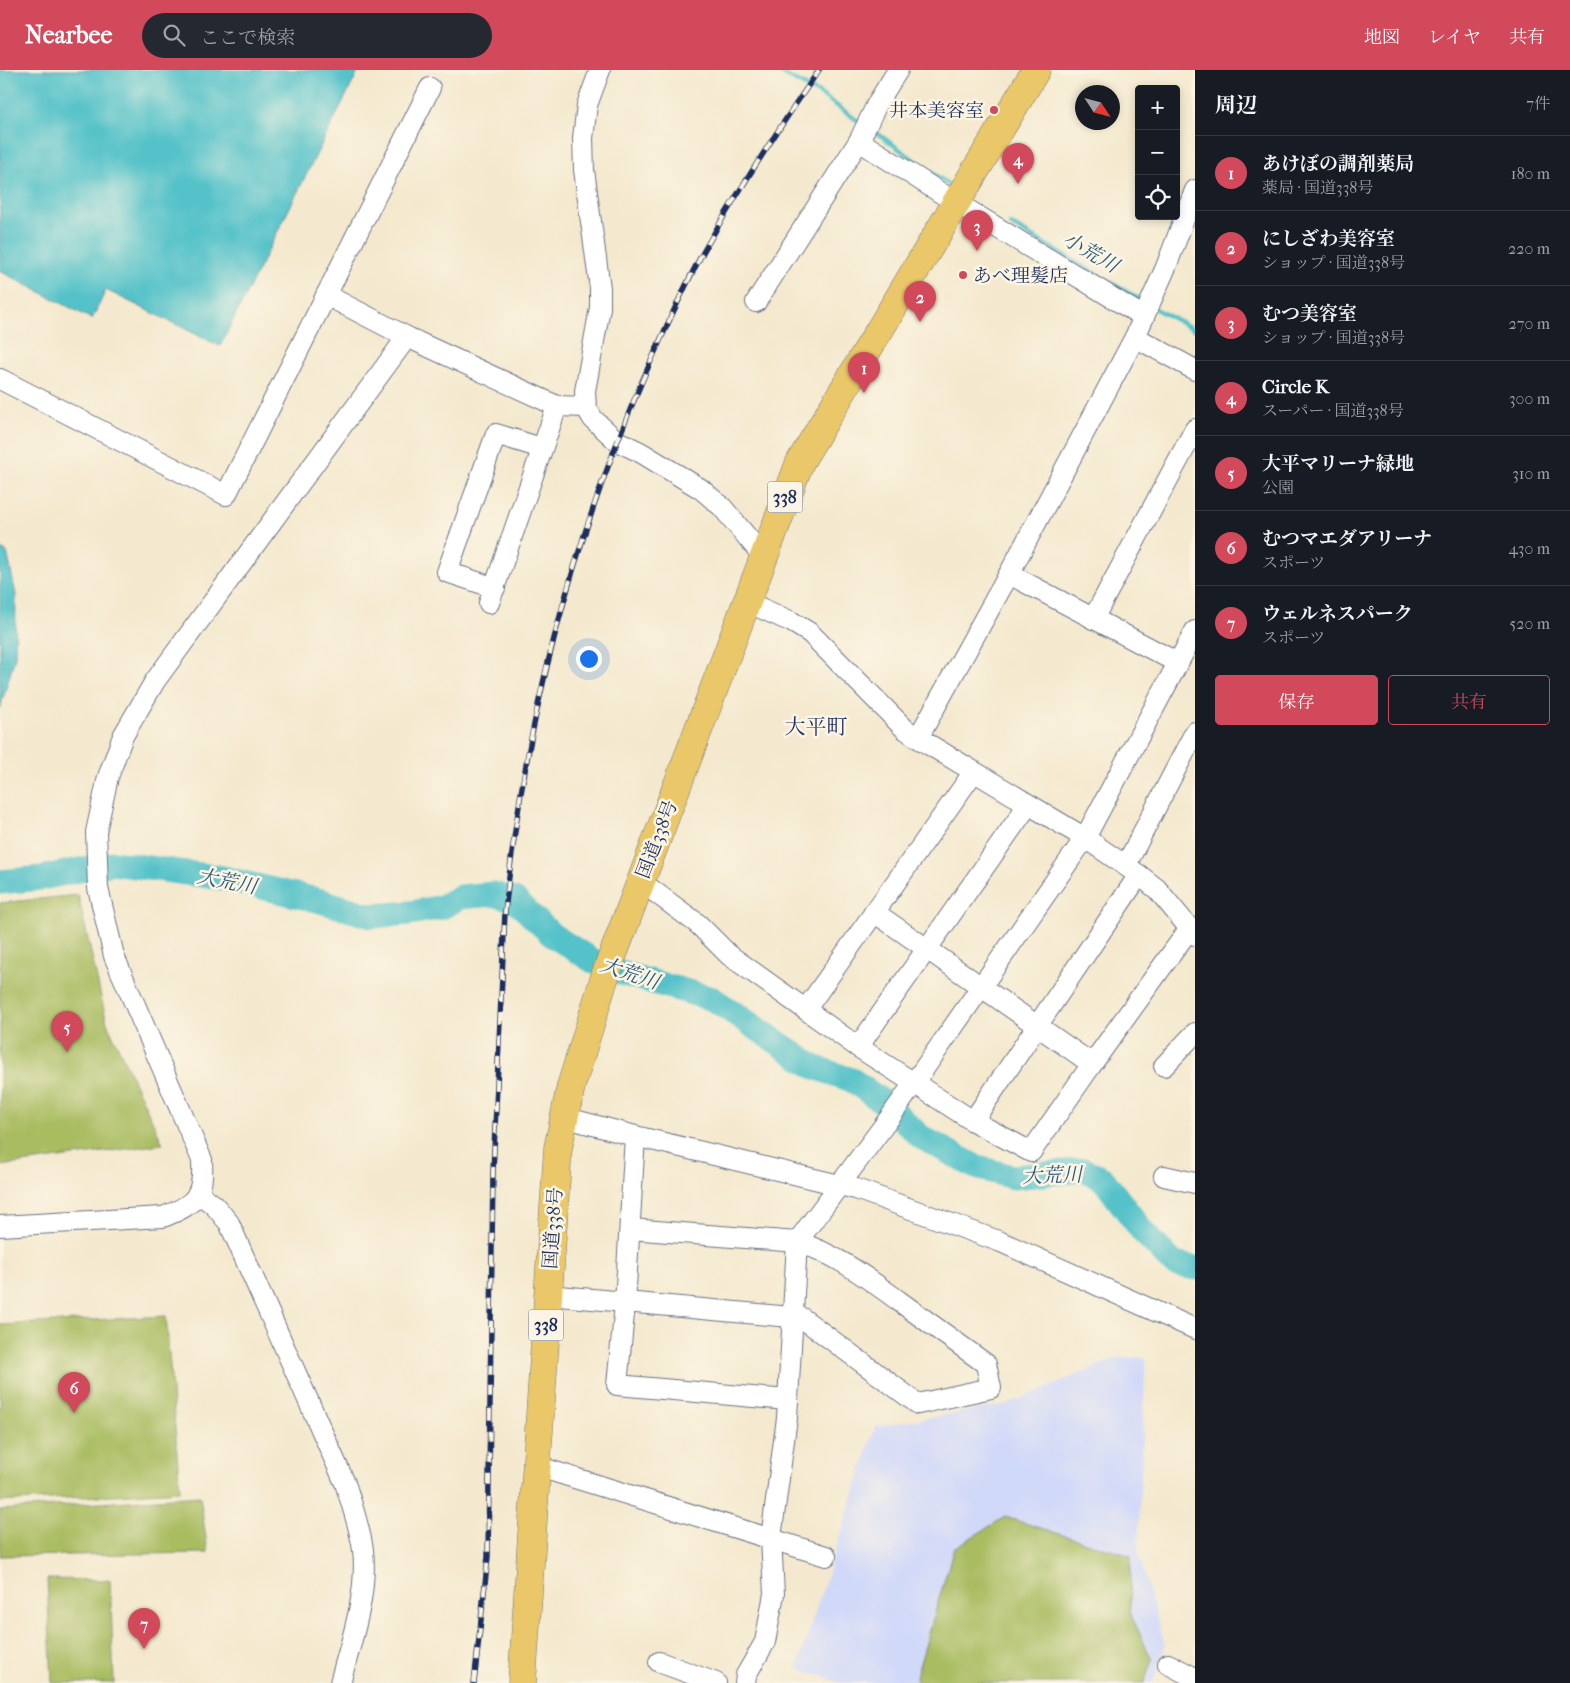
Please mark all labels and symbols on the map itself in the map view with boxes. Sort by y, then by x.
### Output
north arrow [1075,85,1120,130]
place label: 井本美容室 [889,100,984,122]
marker: 井本美容室 [988,104,1000,116]
pin: 4 [1002,143,1034,184]
pin: 3 [961,210,993,251]
water label: 小荒川 [1059,227,1124,278]
place label: あべ理髪店 [973,265,1068,287]
marker: あべ理髪店 [957,269,969,281]
pin: 2 [904,281,936,322]
pin: 1 [848,352,880,393]
road number: 338 [768,482,802,512]
your location [576,646,602,672]
district label: 大平町 [785,715,848,739]
street label: 国道338号 [632,797,682,882]
water label: 大荒川 [195,864,261,899]
water label: 大荒川 [598,953,664,995]
pin: 5 [51,1011,83,1052]
water label: 大荒川 [1022,1163,1084,1188]
street label: 国道338号 [539,1186,567,1270]
road number: 338 [528,1310,564,1340]
pin: 6 [58,1372,90,1413]
pin: 7 [128,1608,160,1649]

